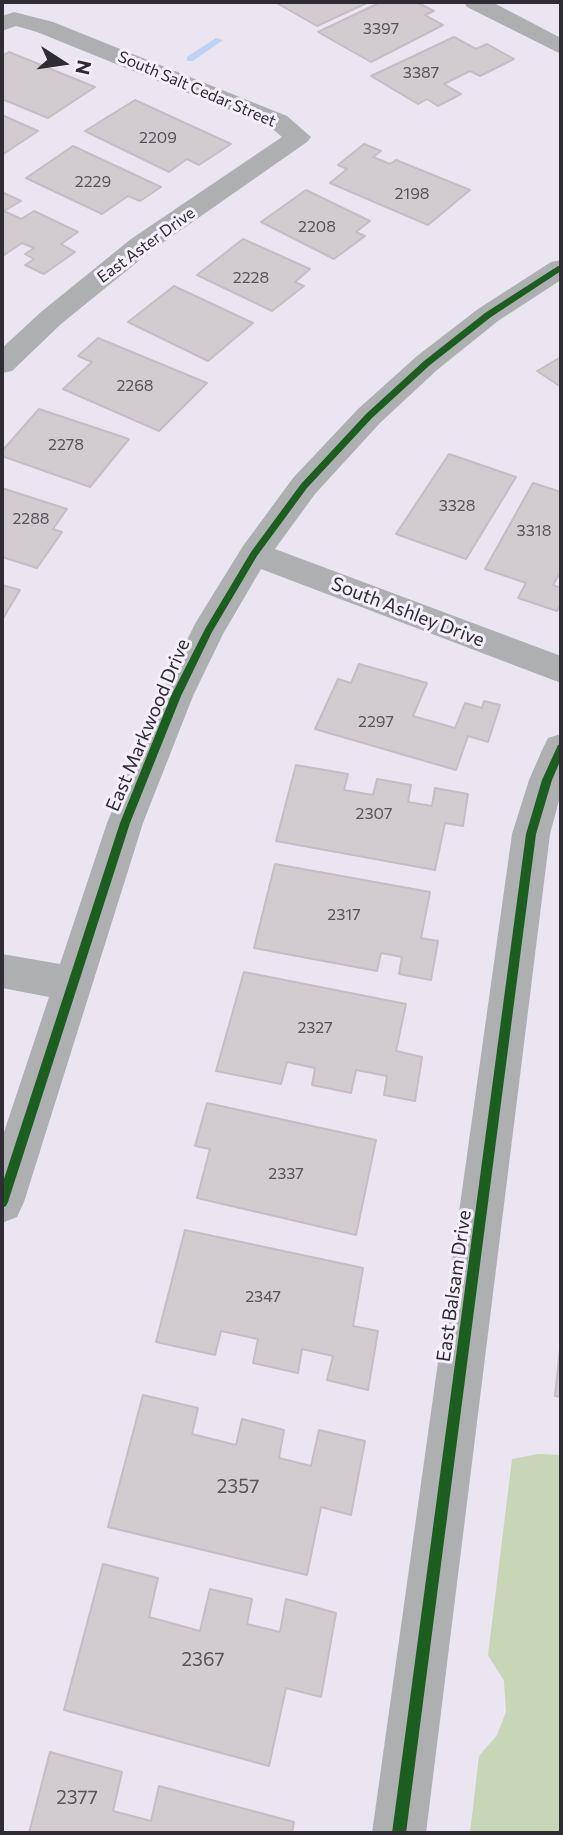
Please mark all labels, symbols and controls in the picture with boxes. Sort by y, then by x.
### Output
house number: 3397 [363,19,399,39]
north arrow [28,28,98,98]
street label: South Salt Cedar Street [115,47,279,131]
text: N [71,58,97,77]
house number: 3387 [403,63,439,83]
house number: 2209 [139,128,177,148]
house number: 2229 [75,172,111,192]
house number: 2198 [394,184,430,204]
street label: East Aster Drive [93,203,199,287]
house number: 2208 [298,217,336,237]
house number: 2228 [233,268,269,288]
house number: 2268 [116,376,154,396]
house number: 2278 [48,435,84,455]
house number: 3328 [439,496,475,516]
house number: 2288 [12,509,50,529]
house number: 3318 [517,521,551,541]
street label: South Ashley Drive [328,572,488,652]
street label: East Markwood Drive [101,635,195,815]
house number: 2297 [358,712,394,732]
house number: 2307 [356,804,392,824]
house number: 2317 [327,905,361,925]
house number: 2327 [297,1018,333,1038]
house number: 2337 [268,1164,304,1184]
street label: East Balsam Drive [432,1209,476,1363]
house number: 2347 [245,1287,281,1307]
house number: 2357 [217,1476,259,1498]
house number: 2367 [182,1649,224,1671]
house number: 2377 [56,1787,98,1809]

